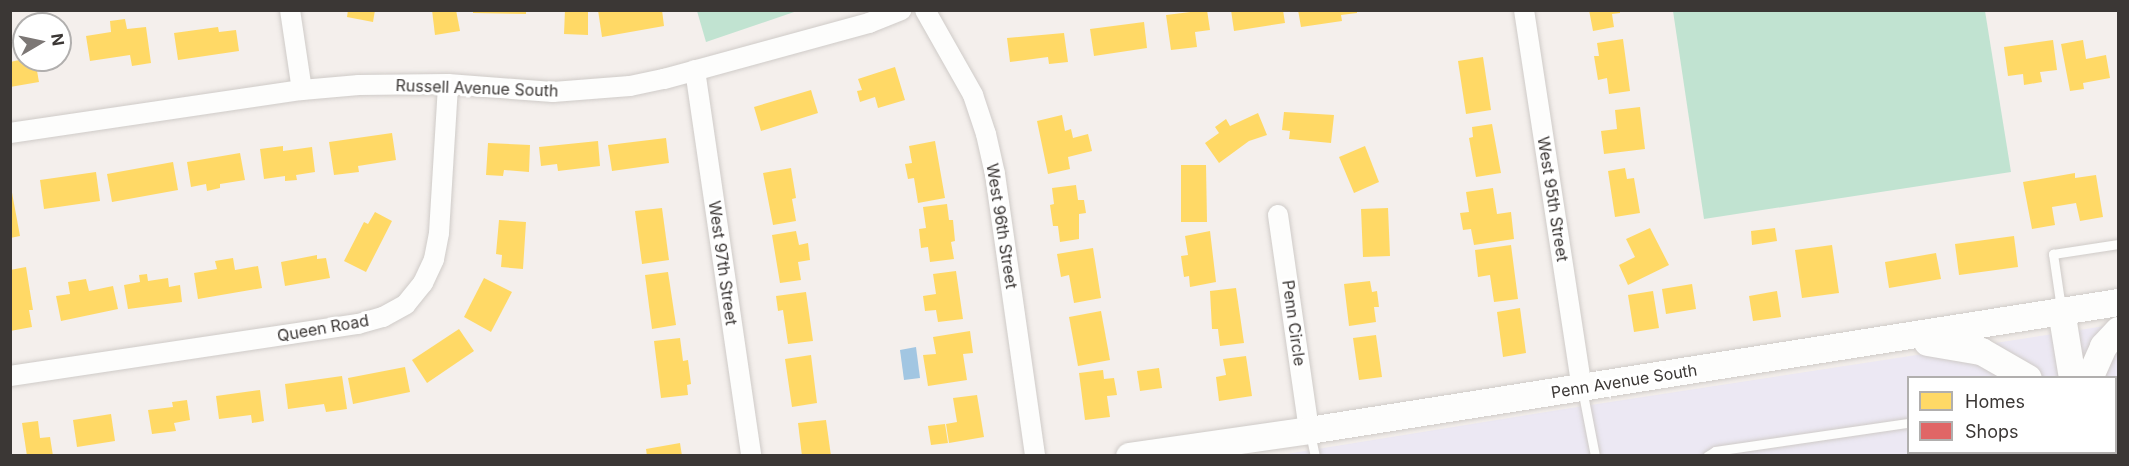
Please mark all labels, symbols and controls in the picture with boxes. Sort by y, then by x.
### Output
north arrow [12,12,72,72]
text: N [47,32,69,47]
street label: Russell Avenue South [395,76,559,100]
street label: West 95th Street [1534,135,1572,263]
street label: West 96th Street [983,162,1021,290]
street label: West 97th Street [705,200,741,326]
street label: Penn Circle [1278,279,1310,367]
street label: Queen Road [276,310,370,346]
street label: Penn Avenue South [1550,360,1698,402]
legend [1907,376,2117,454]
text: Homes [1965,391,2025,412]
text: Shops [1965,421,2019,442]

